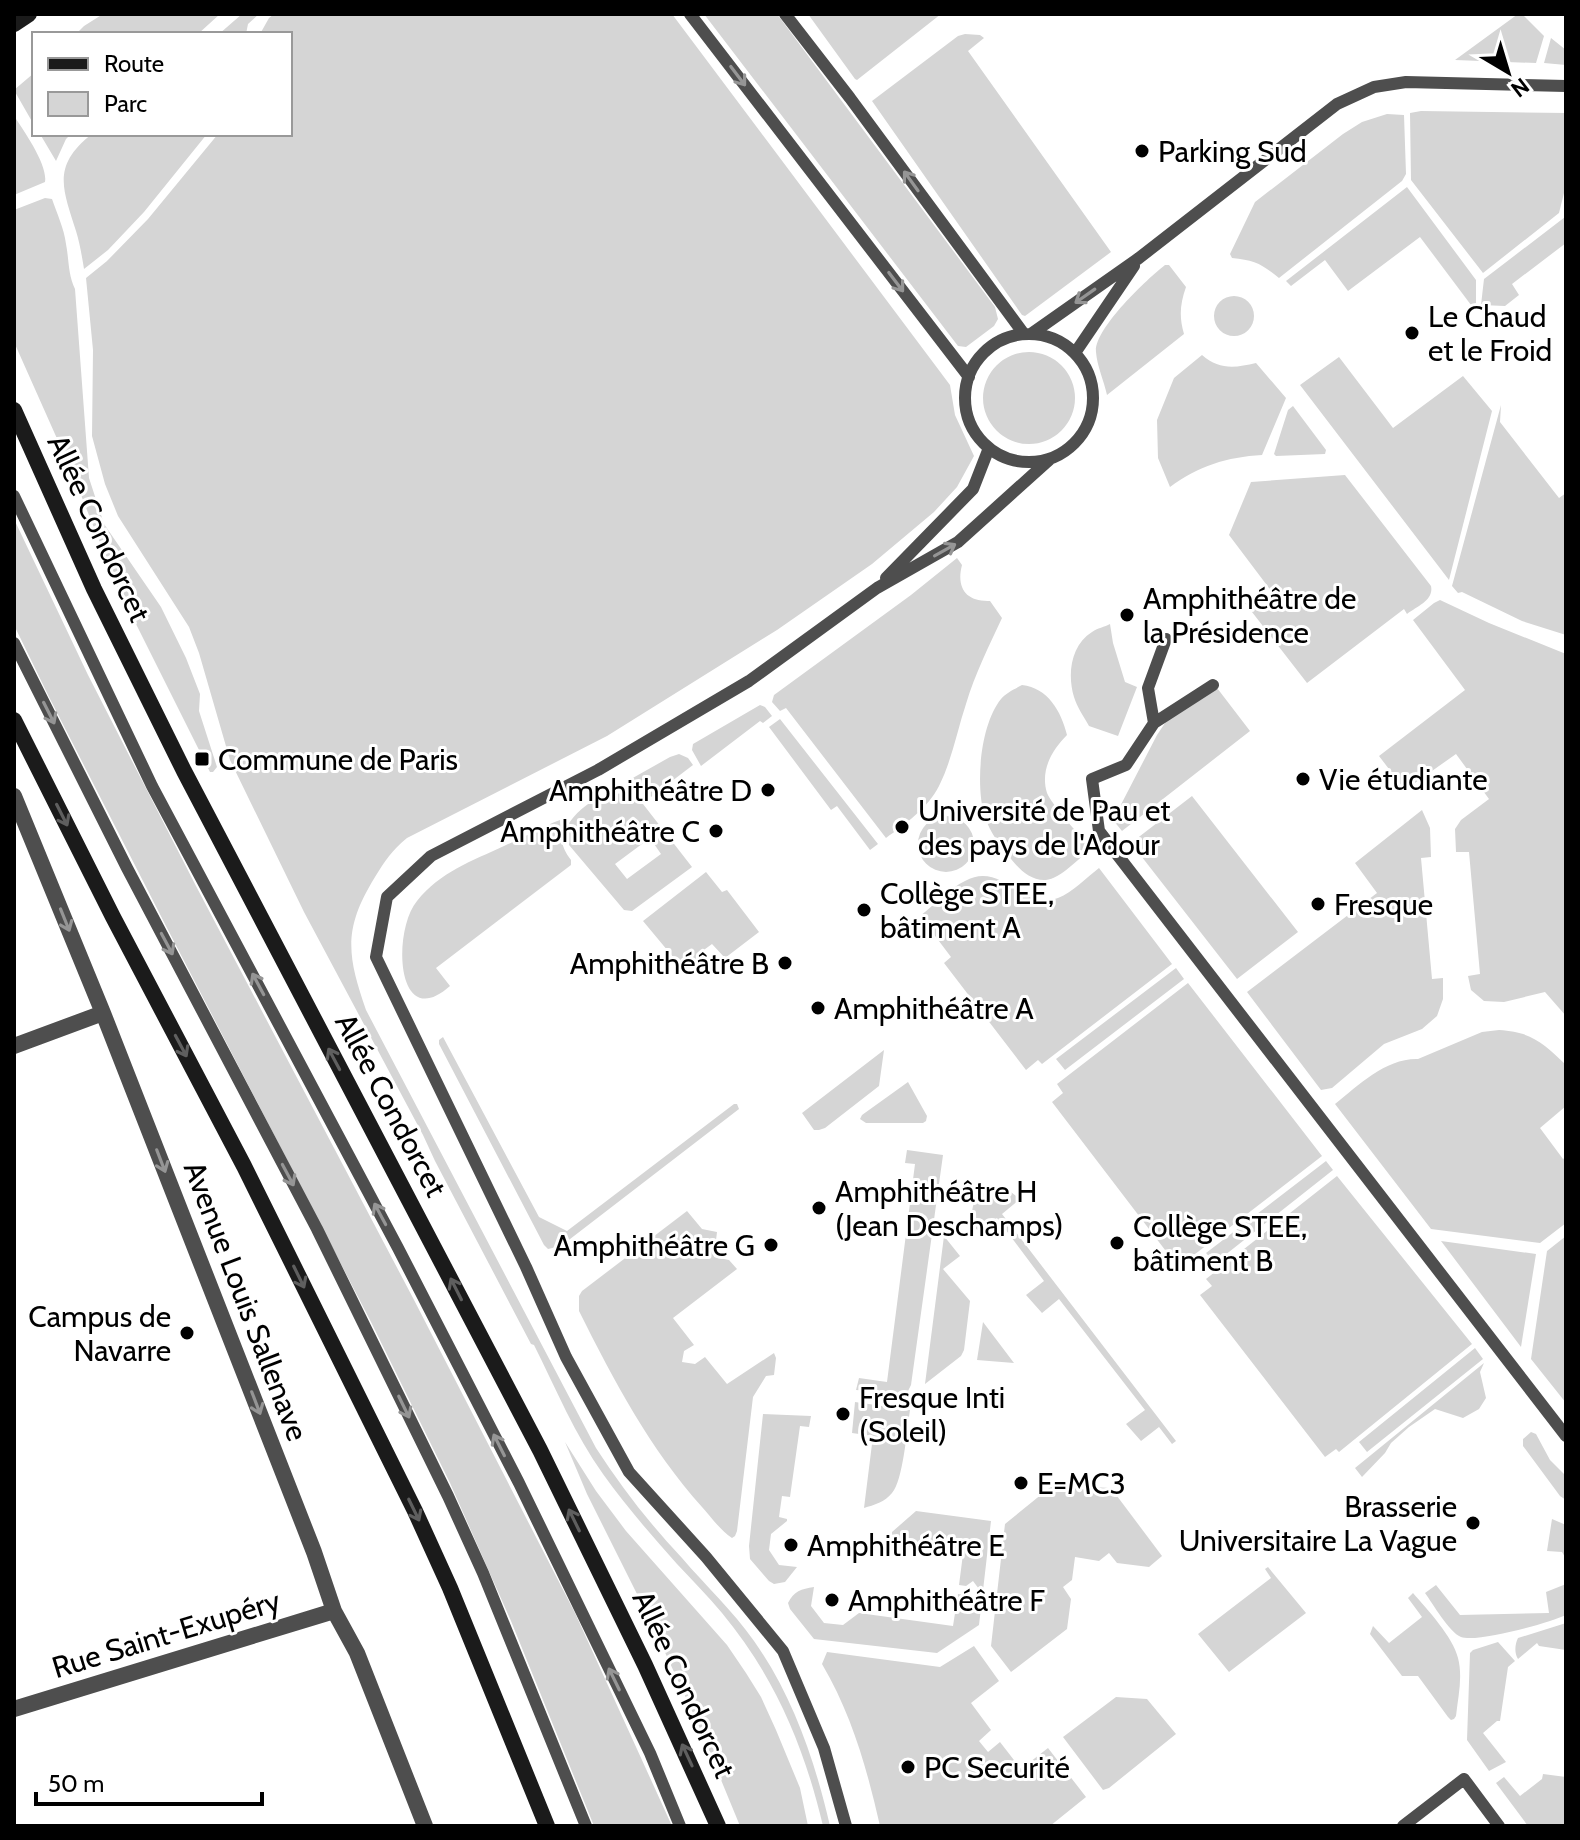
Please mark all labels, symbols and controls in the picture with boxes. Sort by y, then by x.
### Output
legend [32,32,292,136]
north arrow [1468,32,1548,112]
text: Route [104,49,164,78]
one-way arrow [729,65,746,86]
text: N [1506,72,1534,103]
text: Parc [104,89,147,118]
place label: Parking Sud [1158,133,1307,170]
marker: Parking Sud [1133,142,1151,160]
one-way arrow [903,171,920,192]
one-way arrow [887,271,904,292]
one-way arrow [1075,288,1097,304]
place label: Le Chaud et le Froid [1428,298,1552,369]
marker: Le Chaud et le Froid [1403,324,1421,342]
street label: Allée Condorcet [40,429,158,627]
one-way arrow [933,541,956,557]
place label: Amphithéâtre de la Présidence [1143,580,1356,651]
marker: Amphithéâtre de la Présidence [1118,606,1136,624]
one-way arrow [42,700,57,724]
place label: Commune de Paris [218,741,458,778]
marker: Commune de Paris [193,750,211,768]
place label: Vie étudiante [1319,761,1488,798]
marker: Vie étudiante [1294,770,1312,788]
place label: Amphithéâtre D [549,772,752,809]
marker: Amphithéâtre D [759,781,777,799]
place label: Université de Pau et des pays de l'Adour [918,792,1170,863]
one-way arrow [54,802,70,826]
place label: Amphithéâtre C [500,813,700,850]
marker: Université de Pau et des pays de l'Adour [893,818,911,836]
marker: Amphithéâtre C [707,822,725,840]
place label: Collège STEE, bâtiment A [880,875,1054,946]
place label: Fresque [1334,886,1433,923]
marker: Fresque [1309,895,1327,913]
marker: Collège STEE, bâtiment A [855,901,873,919]
one-way arrow [59,907,73,932]
one-way arrow [160,932,176,956]
place label: Amphithéâtre B [570,945,769,982]
marker: Amphithéâtre B [776,954,794,972]
one-way arrow [250,973,265,997]
place label: Amphithéâtre A [834,990,1034,1027]
marker: Amphithéâtre A [809,999,827,1017]
street label: Allée Condorcet [327,1007,455,1203]
one-way arrow [173,1033,189,1057]
one-way arrow [326,1048,342,1071]
one-way arrow [155,1148,169,1173]
street label: Avenue Louis Sallenave [176,1156,316,1446]
one-way arrow [280,1162,296,1186]
place label: Amphithéâtre H (Jean Deschamps) [835,1173,1063,1244]
marker: Amphithéâtre H (Jean Deschamps) [810,1199,828,1217]
one-way arrow [371,1203,387,1226]
place label: Collège STEE, bâtiment B [1133,1208,1307,1279]
place label: Amphithéâtre G [554,1227,755,1264]
marker: Collège STEE, bâtiment B [1108,1234,1126,1252]
marker: Amphithéâtre G [762,1236,780,1254]
one-way arrow [292,1265,307,1289]
one-way arrow [448,1277,464,1301]
place label: Campus de Navarre [28,1298,171,1369]
marker: Campus de Navarre [178,1324,196,1342]
place label: Fresque Inti (Soleil) [859,1379,1005,1450]
one-way arrow [250,1390,264,1415]
one-way arrow [397,1395,412,1419]
marker: Fresque Inti (Soleil) [834,1405,852,1423]
one-way arrow [491,1433,507,1457]
place label: E=MC3 [1037,1465,1126,1502]
marker: E=MC3 [1012,1474,1030,1492]
place label: Brasserie Universitaire La Vague [1179,1488,1457,1559]
one-way arrow [407,1498,422,1522]
one-way arrow [566,1509,581,1533]
marker: Brasserie Universitaire La Vague [1464,1514,1482,1532]
place label: Amphithéâtre E [807,1527,1005,1564]
marker: Amphithéâtre E [782,1536,800,1554]
street label: Rue Saint-Exupéry [48,1582,284,1686]
place label: Amphithéâtre F [848,1582,1045,1619]
street label: Allée Condorcet [625,1585,743,1783]
marker: Amphithéâtre F [823,1591,841,1609]
one-way arrow [605,1667,621,1691]
one-way arrow [679,1743,694,1767]
place label: PC Securité [924,1749,1070,1786]
scale bar [36,1756,262,1806]
marker: PC Securité [899,1758,917,1776]
text: 50 m [48,1769,104,1798]

